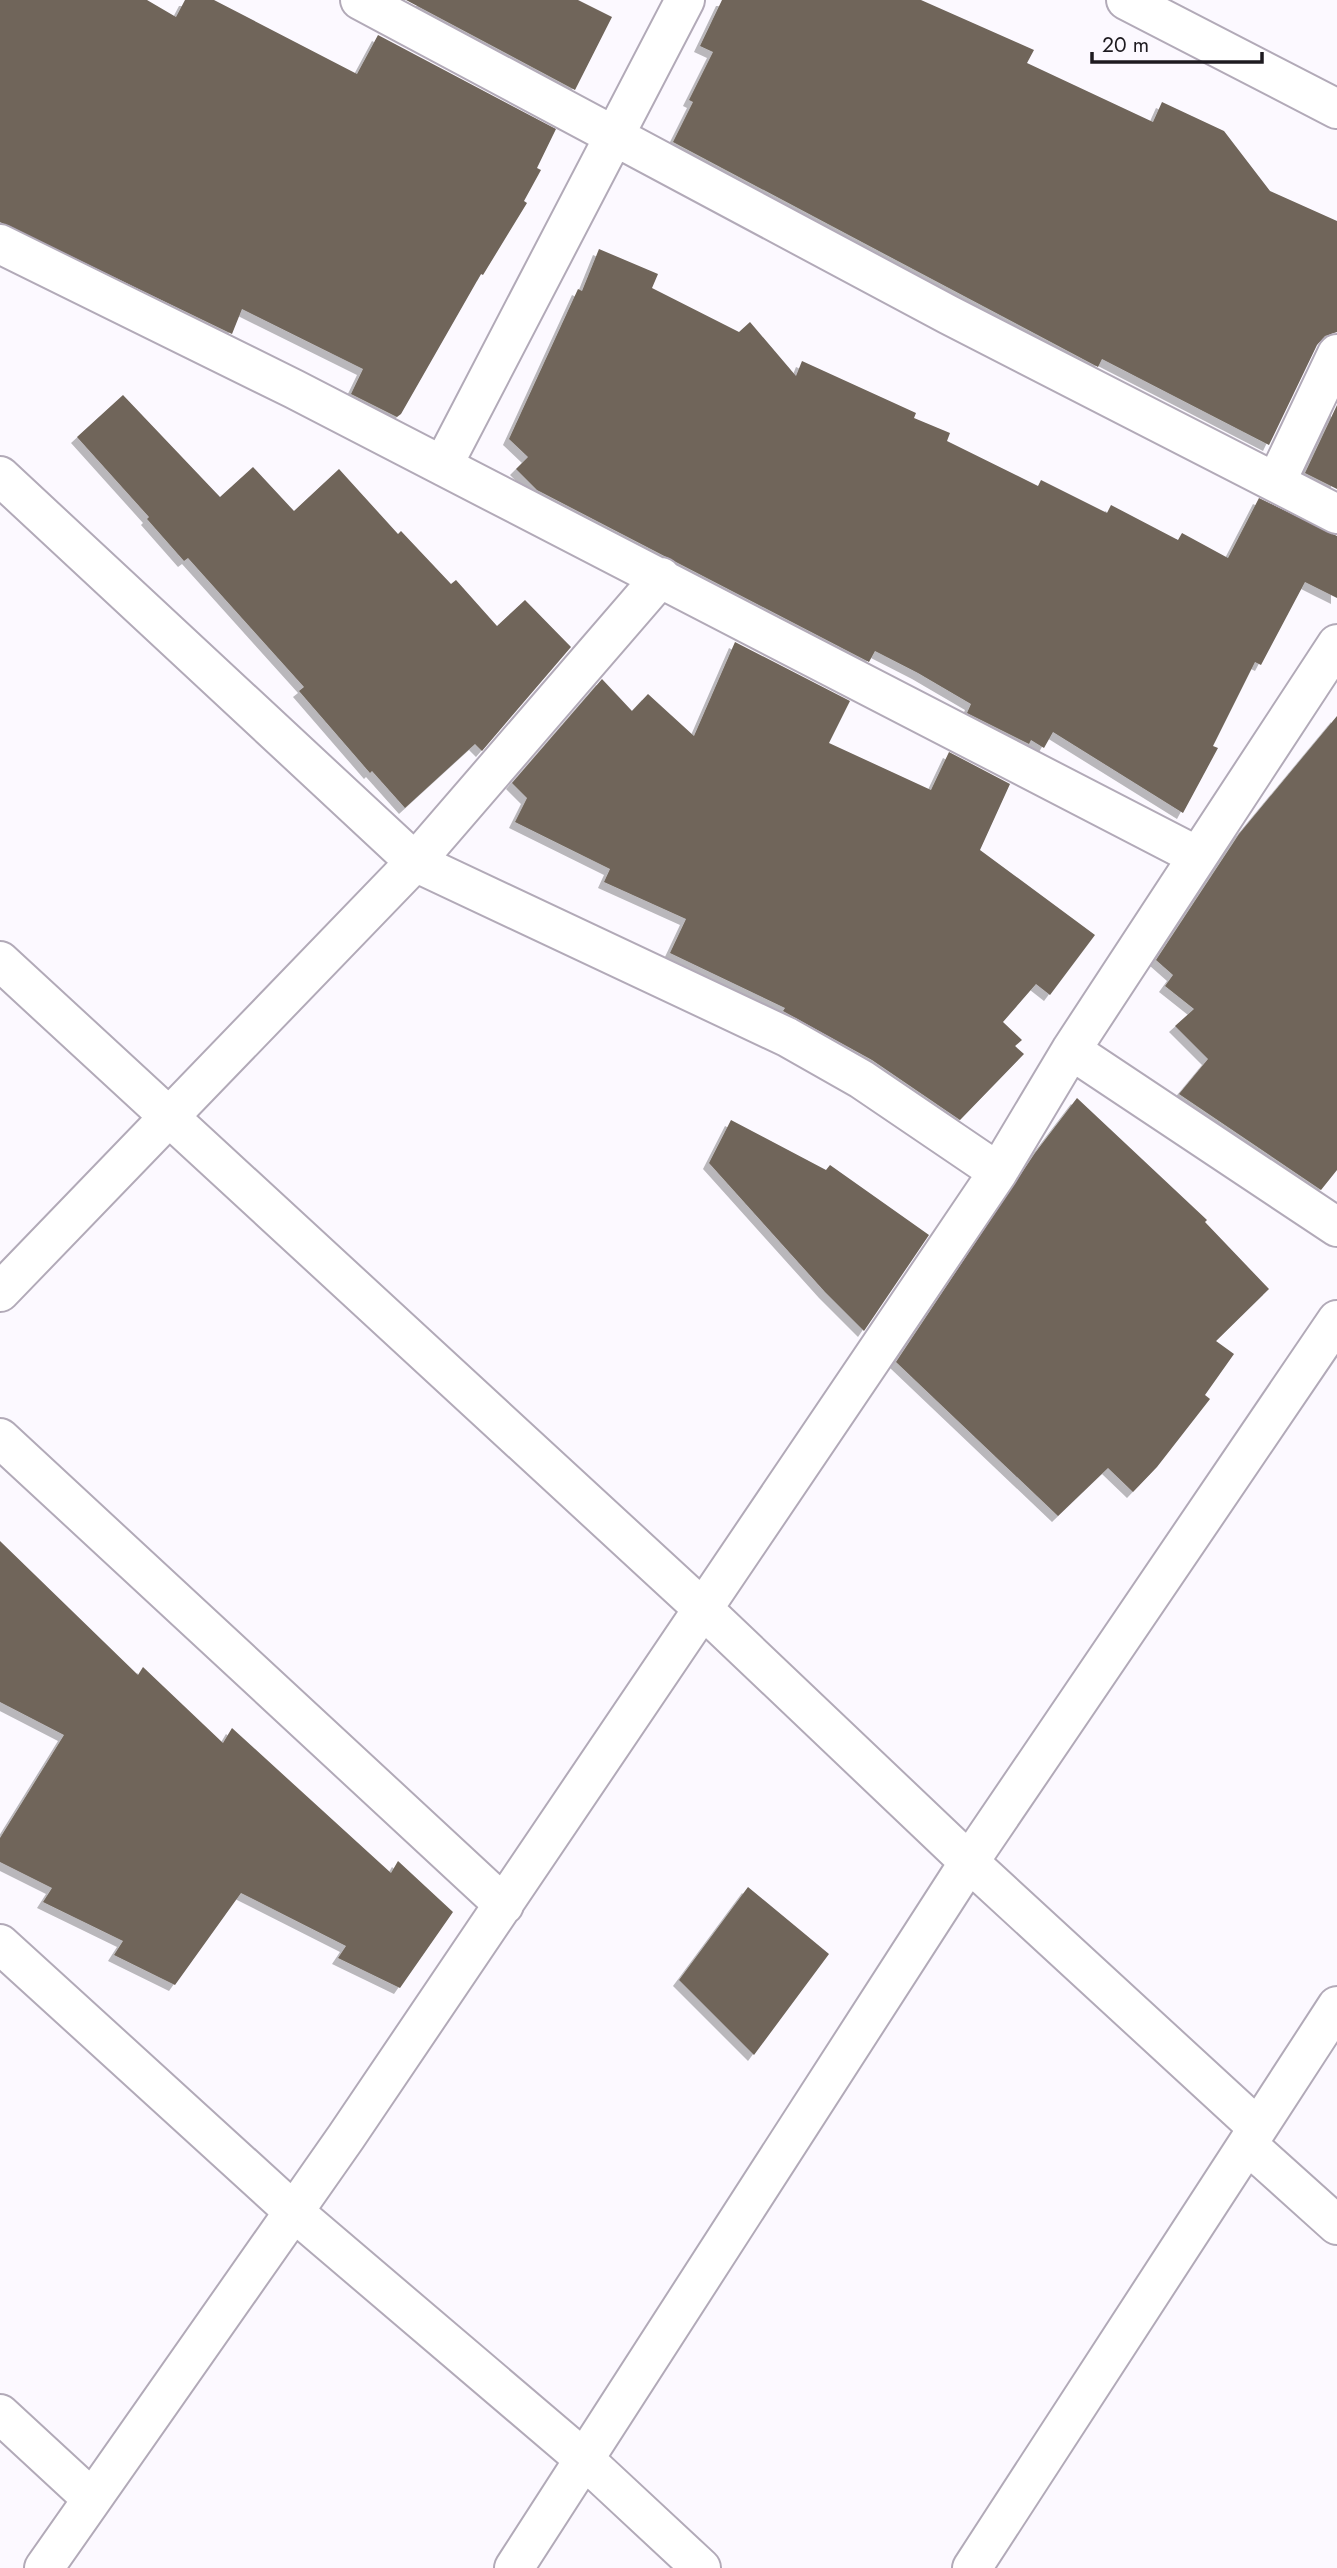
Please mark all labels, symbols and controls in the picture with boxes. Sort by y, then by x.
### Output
scale bar [1092,21,1262,65]
text: 20 m [1102,30,1149,60]

